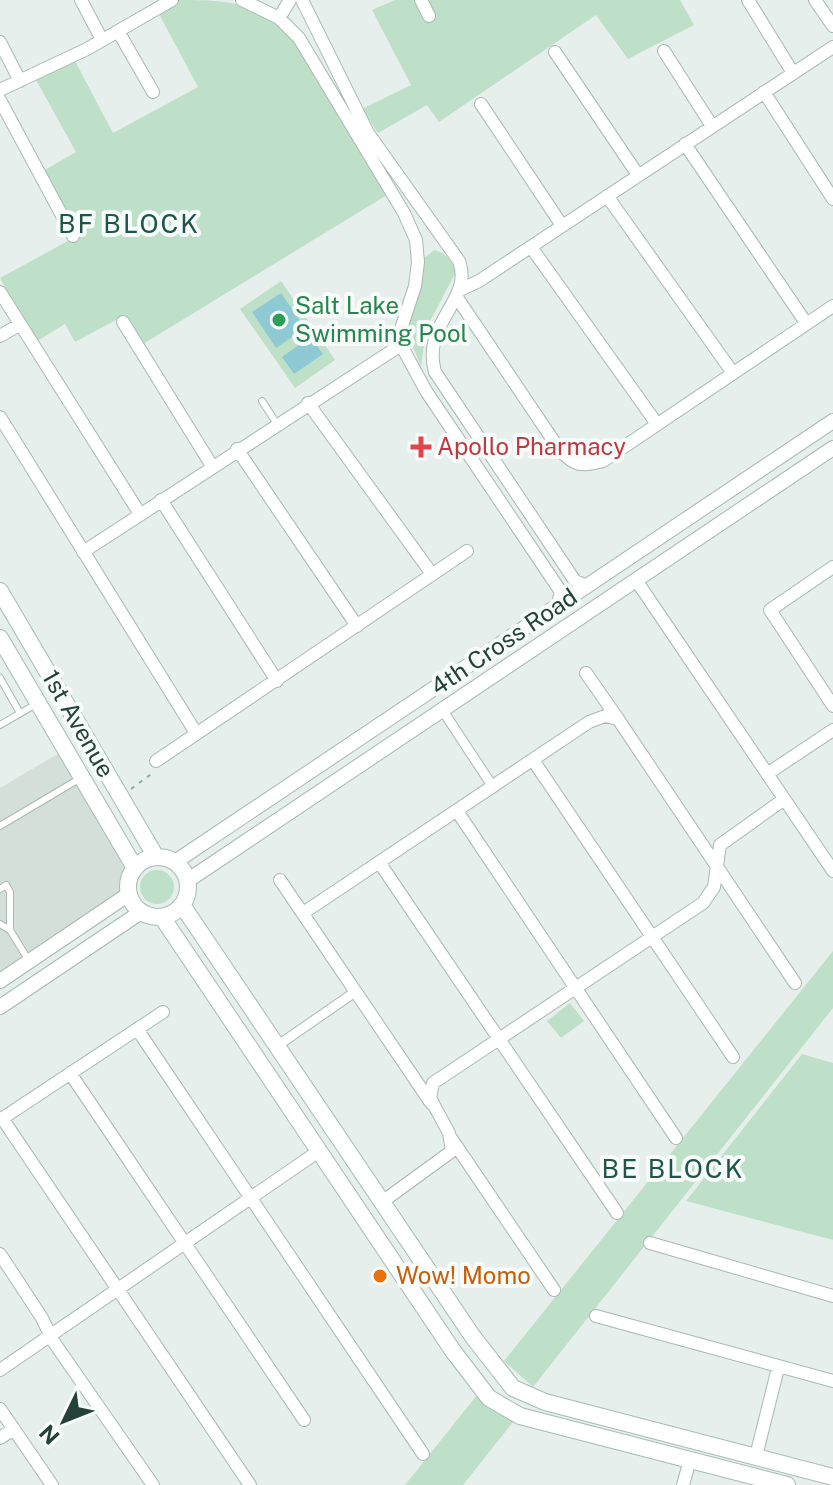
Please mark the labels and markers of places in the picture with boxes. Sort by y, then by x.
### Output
place label: Salt Lake Swimming Pool [295,291,468,347]
marker: Salt Lake Swimming Pool [270,311,288,329]
place label: Apollo Pharmacy [437,432,626,460]
marker: Apollo Pharmacy [412,438,430,456]
place label: Wow! Momo [396,1261,531,1289]
marker: Wow! Momo [371,1267,389,1285]

